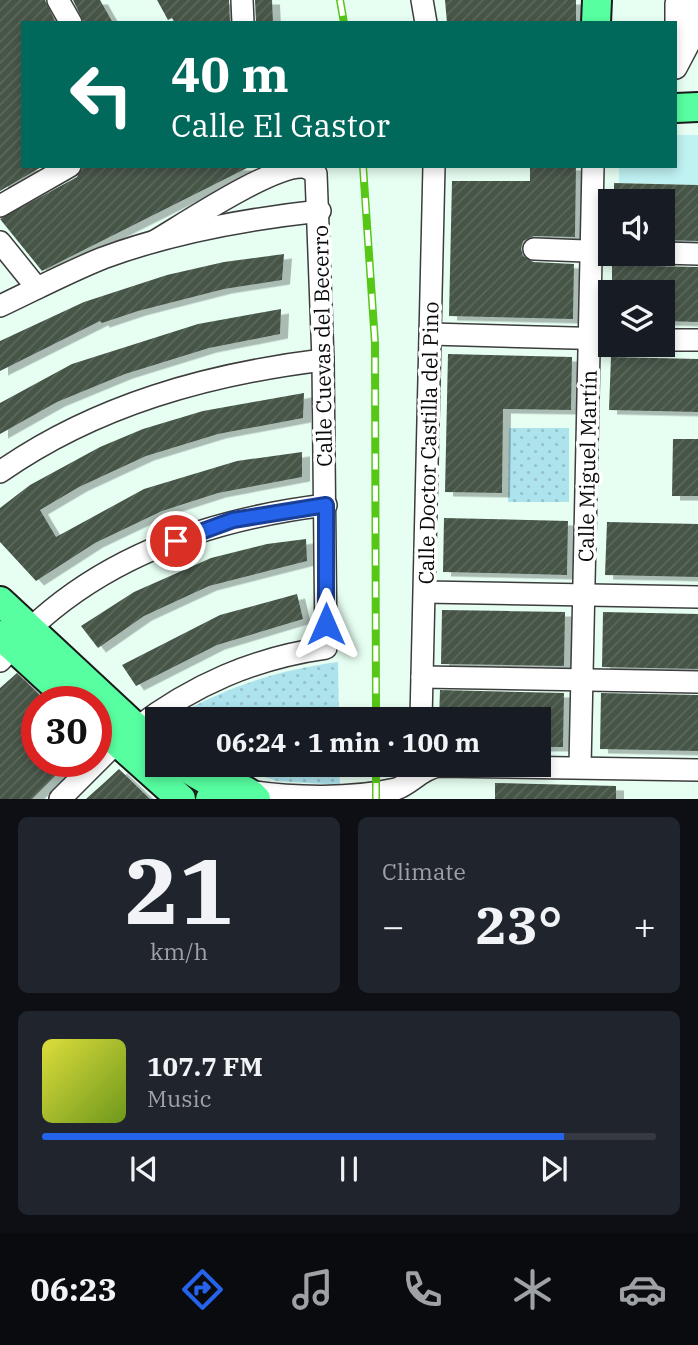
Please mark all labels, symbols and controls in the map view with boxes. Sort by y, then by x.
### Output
text: 40 m [171,42,289,105]
icon: left [56,49,147,140]
text: Calle El Gastor [171,104,390,146]
map controls [598,189,675,357]
button: sound [598,189,675,266]
street label: Calle Cuevas del Becerro [306,225,338,467]
button: layers [598,280,675,357]
street label: Calle Doctor Castilla del Pino [412,301,444,585]
street label: Calle Miguel Martín [571,370,603,562]
pin [146,511,206,571]
icon: arrive [157,522,195,560]
position arrow [289,587,363,661]
speed limit sign: 30 [21,686,112,777]
text: 06:24 · 1 min · 100 m [216,725,480,759]
text: 21 [124,831,234,949]
text: Climate [382,856,466,886]
text: 23° [476,891,562,958]
text: − [382,901,405,950]
text: + [633,901,656,950]
text: km/h [150,936,208,966]
text: 107.7 FM [147,1049,263,1083]
text: Music [147,1083,212,1113]
icon: previous [125,1150,163,1188]
icon: pause [330,1150,368,1188]
icon: next [535,1150,573,1188]
icon: directions [178,1265,227,1314]
icon: music [288,1265,337,1314]
icon: phone [398,1265,447,1314]
icon: climate [508,1265,557,1314]
icon: car [618,1265,667,1314]
text: 06:23 [31,1268,117,1310]

